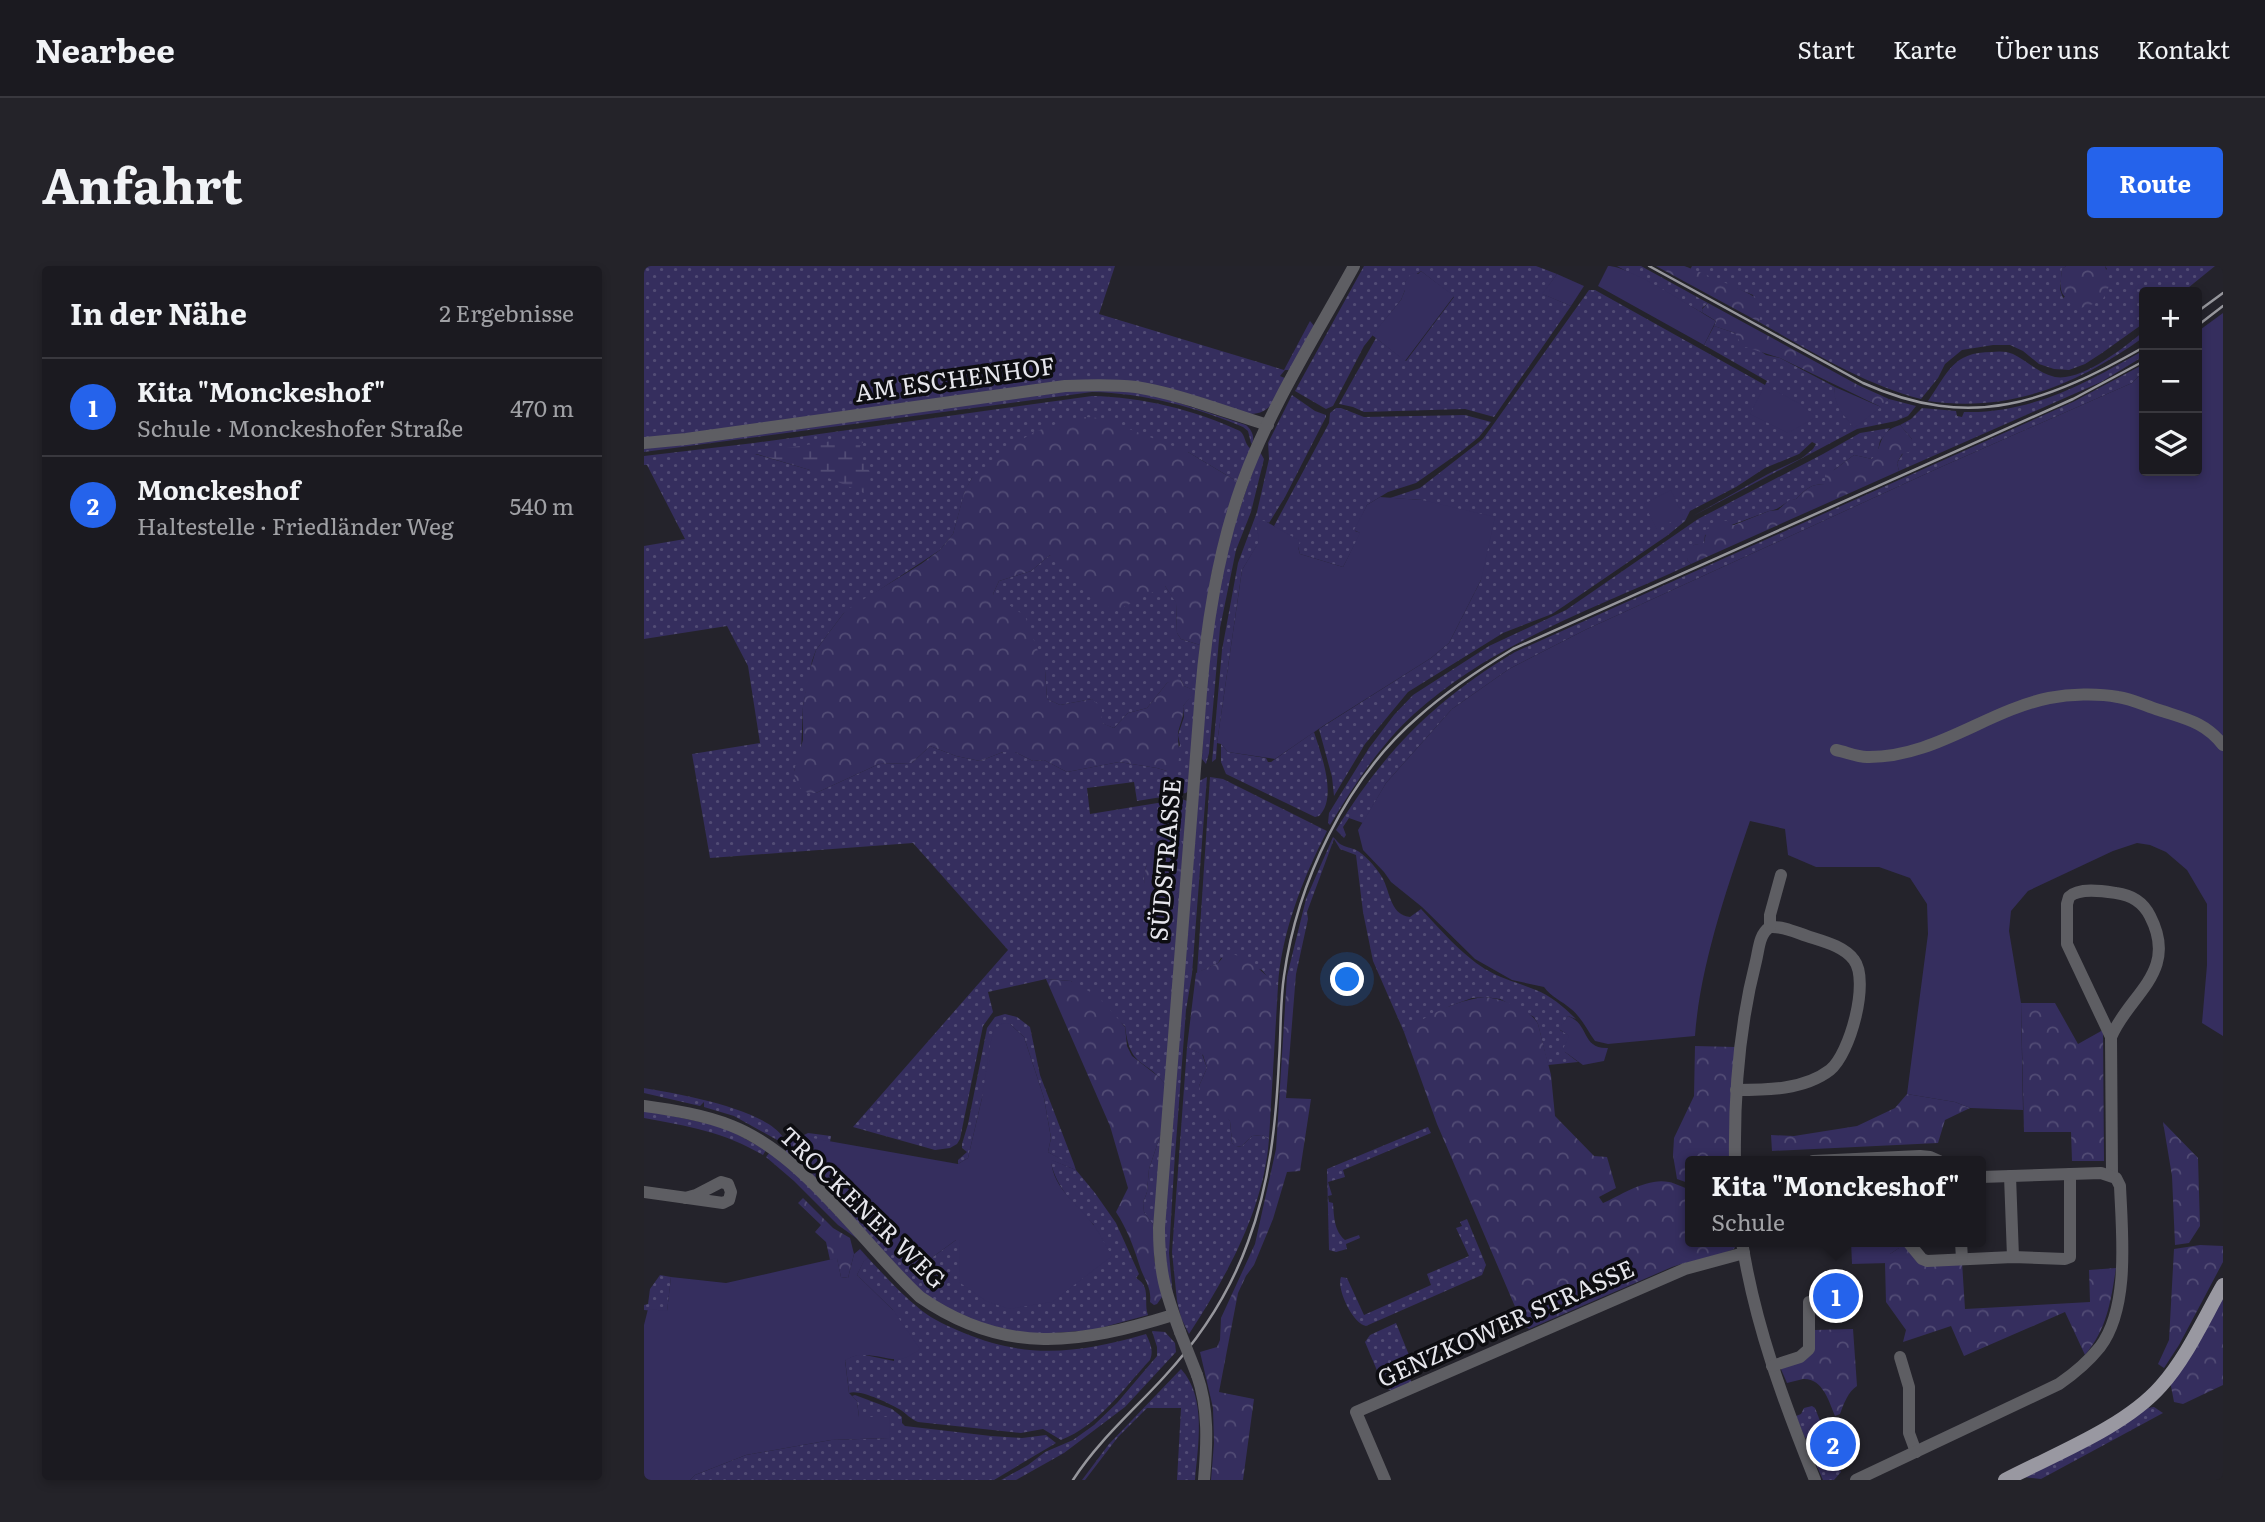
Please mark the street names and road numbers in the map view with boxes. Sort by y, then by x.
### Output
street label: AM ESCHENHOF [852,346,1057,409]
street label: SÜDSTRASSE [1139,777,1188,942]
street label: TROCKENER WEG [773,1117,955,1295]
street label: GENZKOWER STRASSE [1371,1249,1639,1394]

